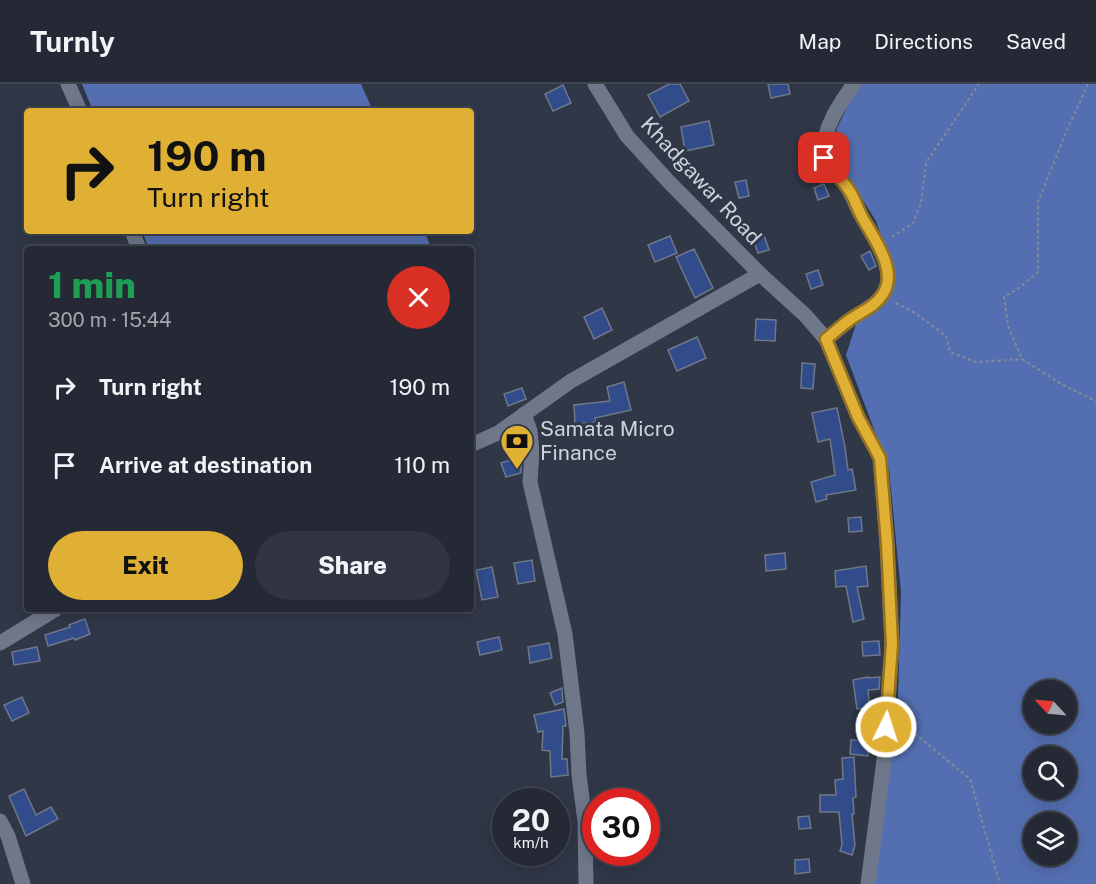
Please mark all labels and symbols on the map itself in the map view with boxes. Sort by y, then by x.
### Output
street label: Khadgawar Road [636,112,767,250]
pin [798,132,849,183]
place label: Samata Micro Finance [540,416,675,465]
bank icon: Samata Micro Finance [499,423,535,470]
north arrow [1023,680,1077,734]
position arrow [854,695,918,759]
speed limit sign: 30 [582,788,660,866]

